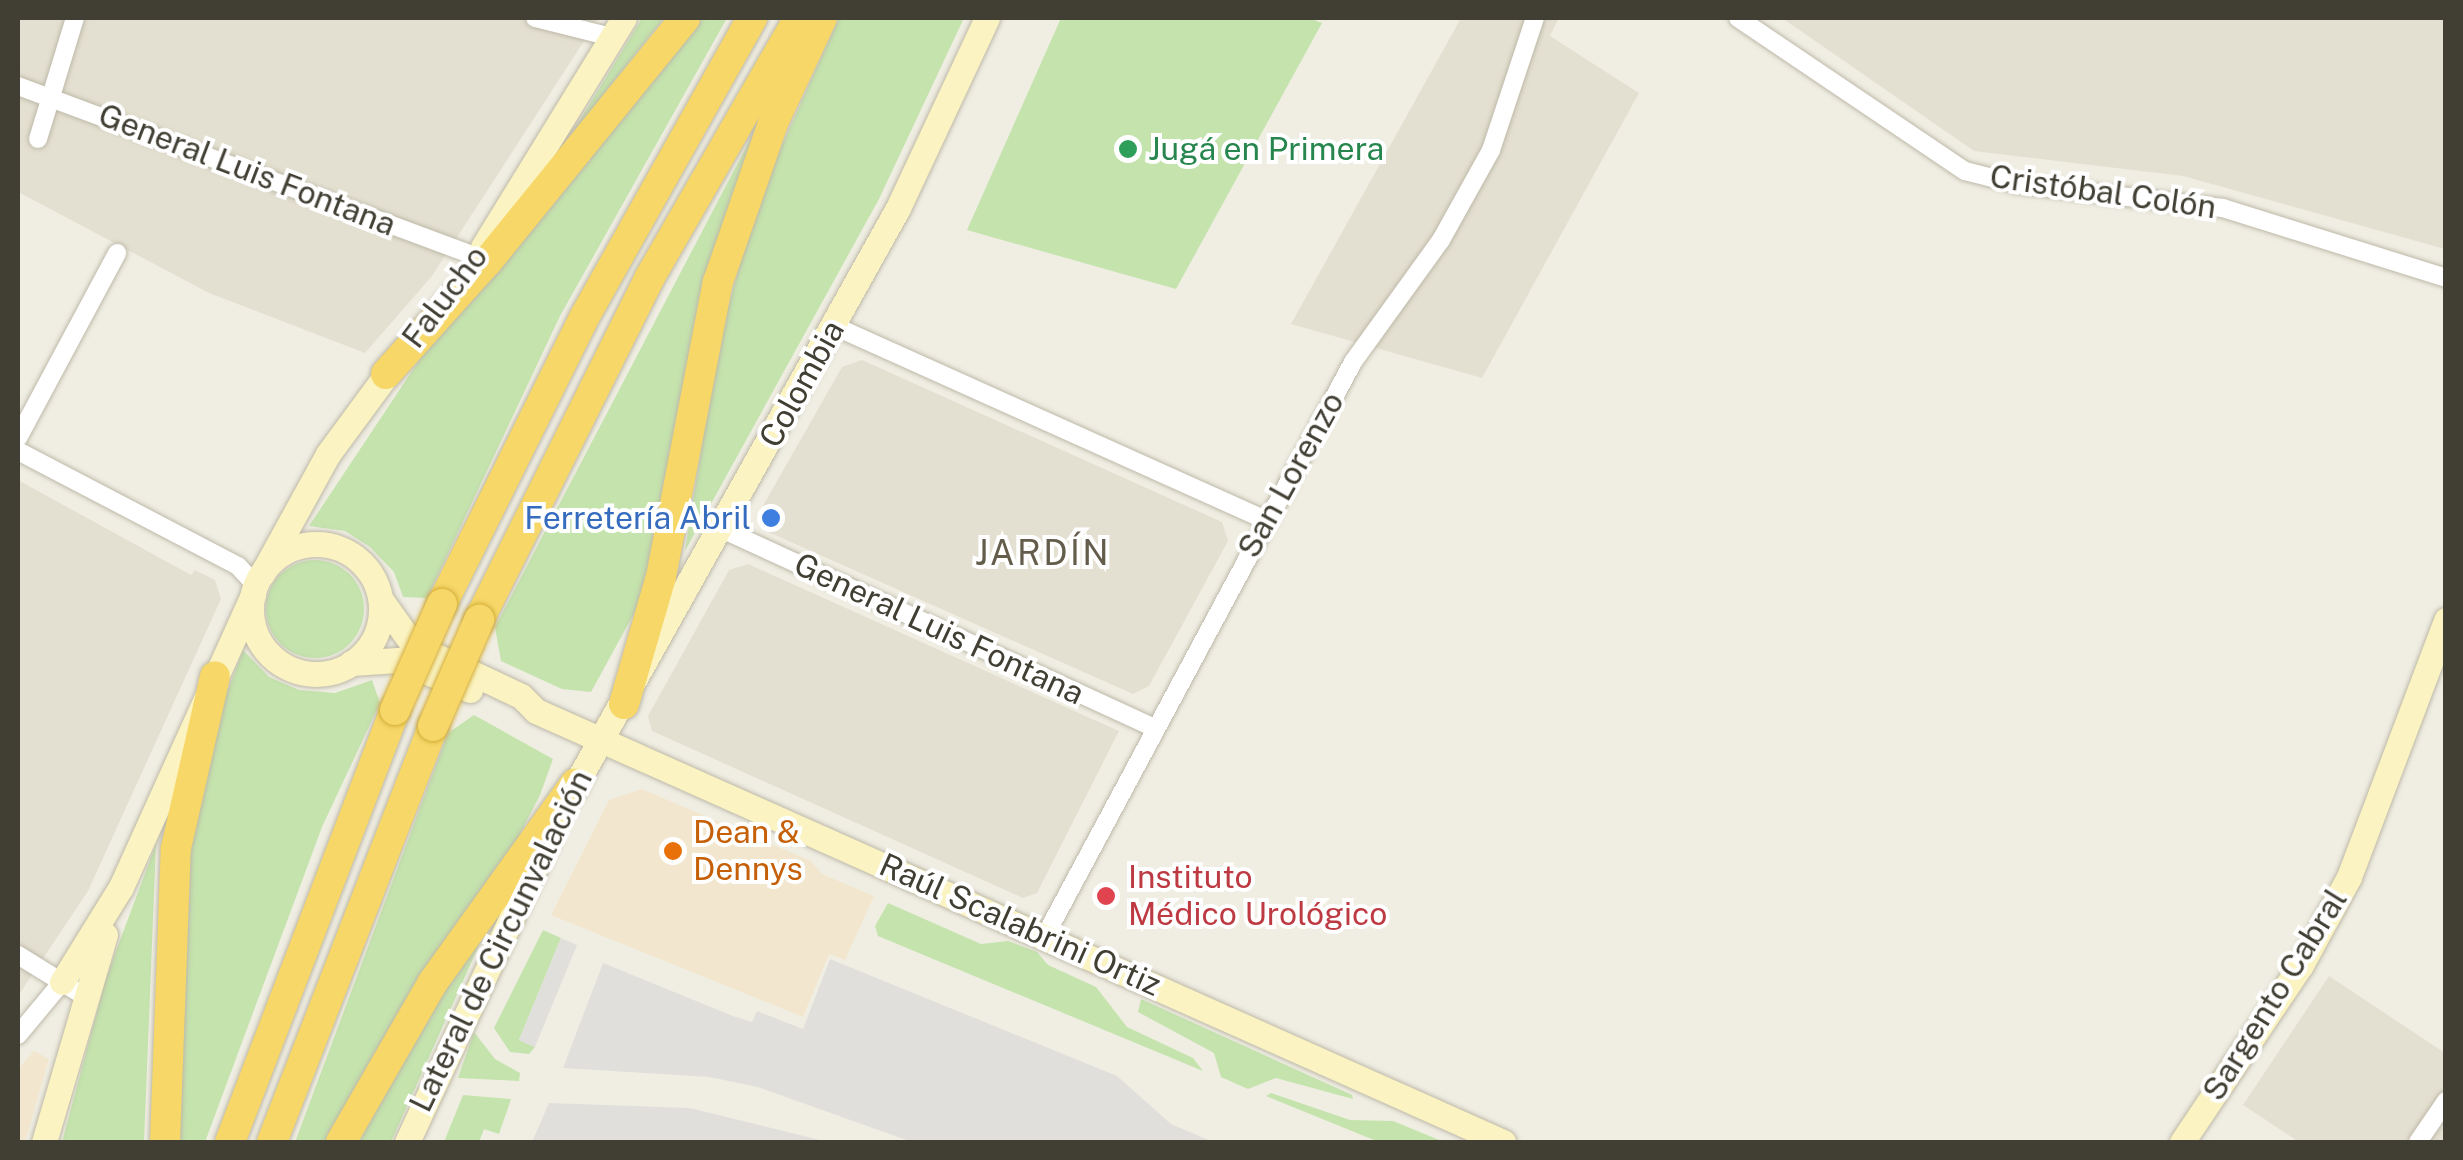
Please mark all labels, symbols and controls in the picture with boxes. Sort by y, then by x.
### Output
street label: General Luis Fontana [93,96,401,244]
place label: Jugá en Primera [1148,130,1385,168]
marker: Jugá en Primera [1117,138,1139,160]
street label: Cristóbal Colón [1987,157,2219,227]
street label: Falucho [394,238,496,356]
street label: Colombia [751,314,853,454]
street label: San Lorenzo [1230,386,1352,564]
place label: Ferretería Abril [524,499,751,537]
marker: Ferretería Abril [760,507,782,529]
district label: JARDÍN [975,532,1111,574]
street label: General Luis Fontana [788,545,1090,713]
street label: Lateral de Circunvalación [401,764,601,1118]
place label: Dean & Dennys [693,814,803,889]
marker: Dean & Dennys [662,840,684,862]
street label: Raúl Scalabrini Ortiz [873,846,1167,1004]
place label: Instituto Médico Urológico [1128,859,1387,934]
street label: Sargento Cabral [2195,882,2355,1108]
marker: Instituto Médico Urológico [1093,883,1119,909]

